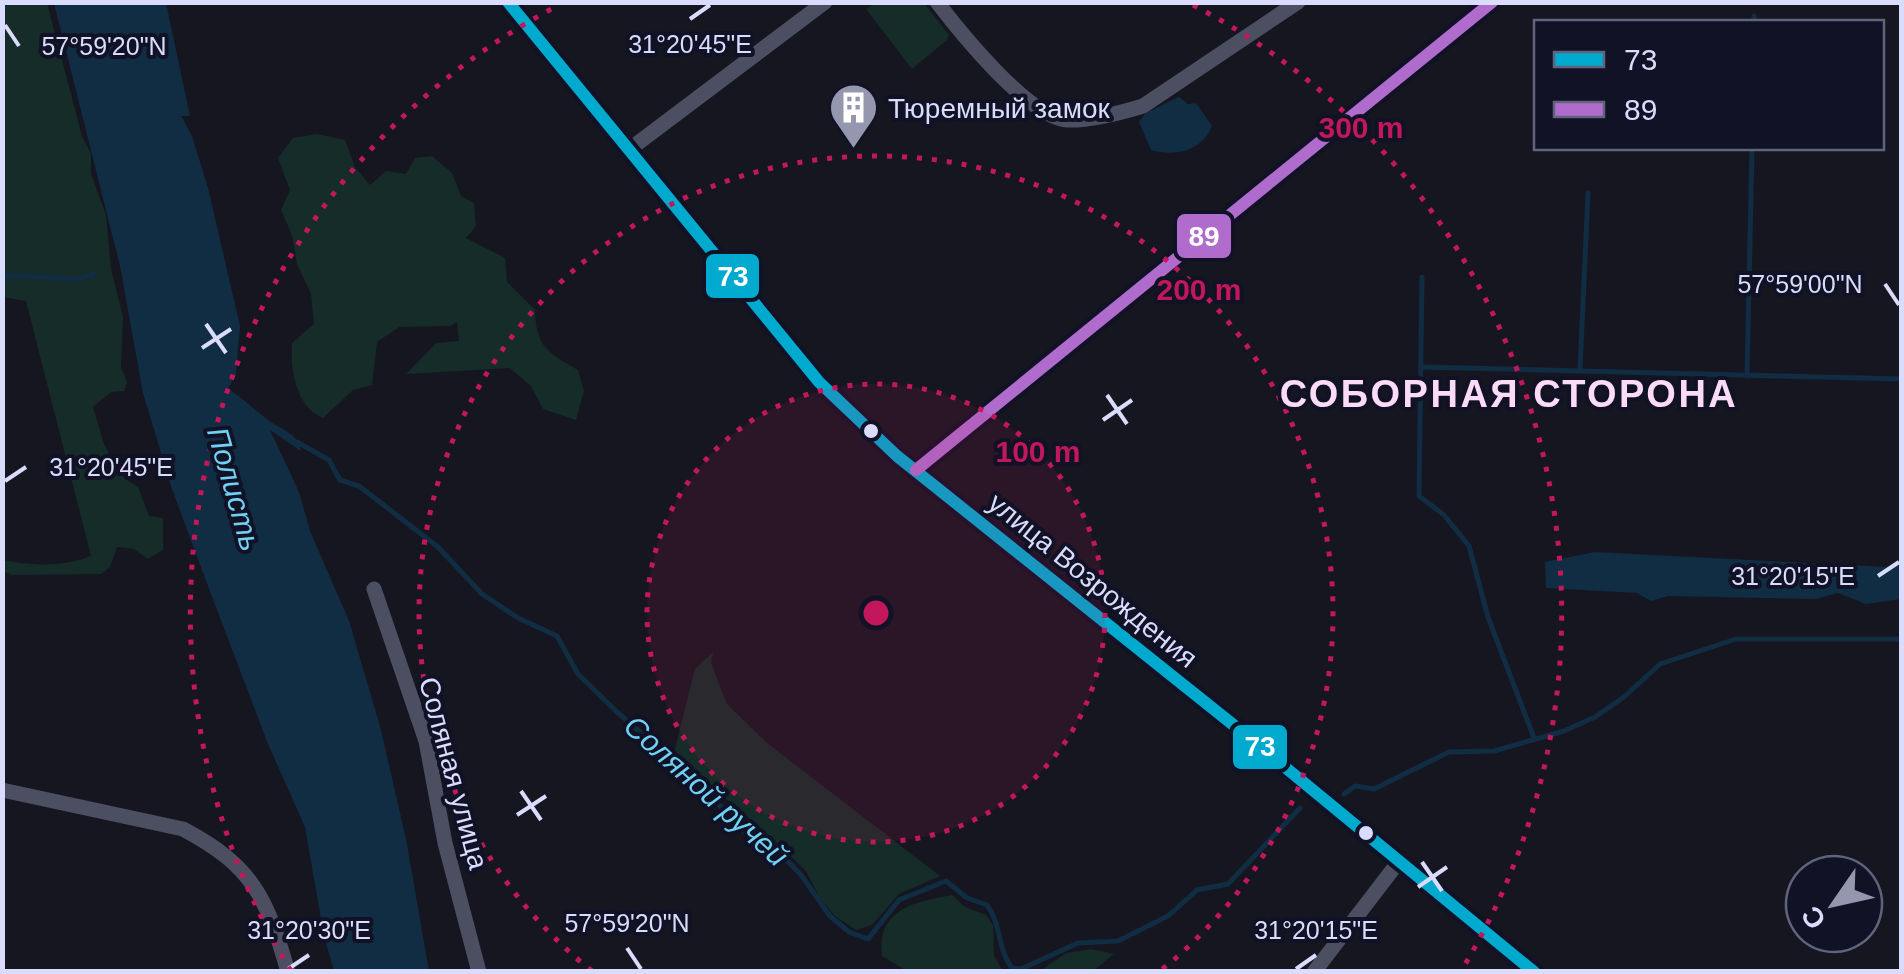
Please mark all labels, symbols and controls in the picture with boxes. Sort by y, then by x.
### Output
legend [1534,20,1884,150]
text: 31°20'45"E [628,30,752,58]
text: 57°59'20"N [41,32,167,60]
text: 73 [1624,43,1657,76]
building icon: Тюремный замок [827,82,879,150]
place label: Тюремный замок [888,93,1111,124]
text: 89 [1624,93,1657,126]
text: 300 m [1318,111,1404,144]
line badge: 89 [1175,212,1233,260]
text: 89 [1188,221,1220,252]
line badge: 73 [704,252,761,300]
text: 73 [717,261,749,292]
text: 57°59'00"N [1737,270,1863,298]
text: 200 m [1156,273,1242,306]
district label: СОБОРНАЯ СТОРОНА [1280,373,1738,415]
unlabelled marker [861,421,881,441]
water label: Полисть [201,423,268,555]
text: 100 m [995,435,1081,468]
text: 31°20'45"E [49,453,173,481]
street label: улица Возрождения [982,487,1203,674]
text: 31°20'15"E [1731,562,1855,590]
centre of rings [858,595,894,631]
street label: Соляная улица [413,674,494,873]
water label: Соляной ручей [618,709,795,873]
line badge: 73 [1231,723,1289,771]
text: 73 [1244,731,1276,762]
unlabelled marker [1356,823,1376,843]
north arrow [1784,854,1884,954]
text: С [1795,901,1832,935]
text: 57°59'20"N [564,909,690,937]
text: 31°20'30"E [247,916,371,944]
text: 31°20'15"E [1254,916,1378,944]

